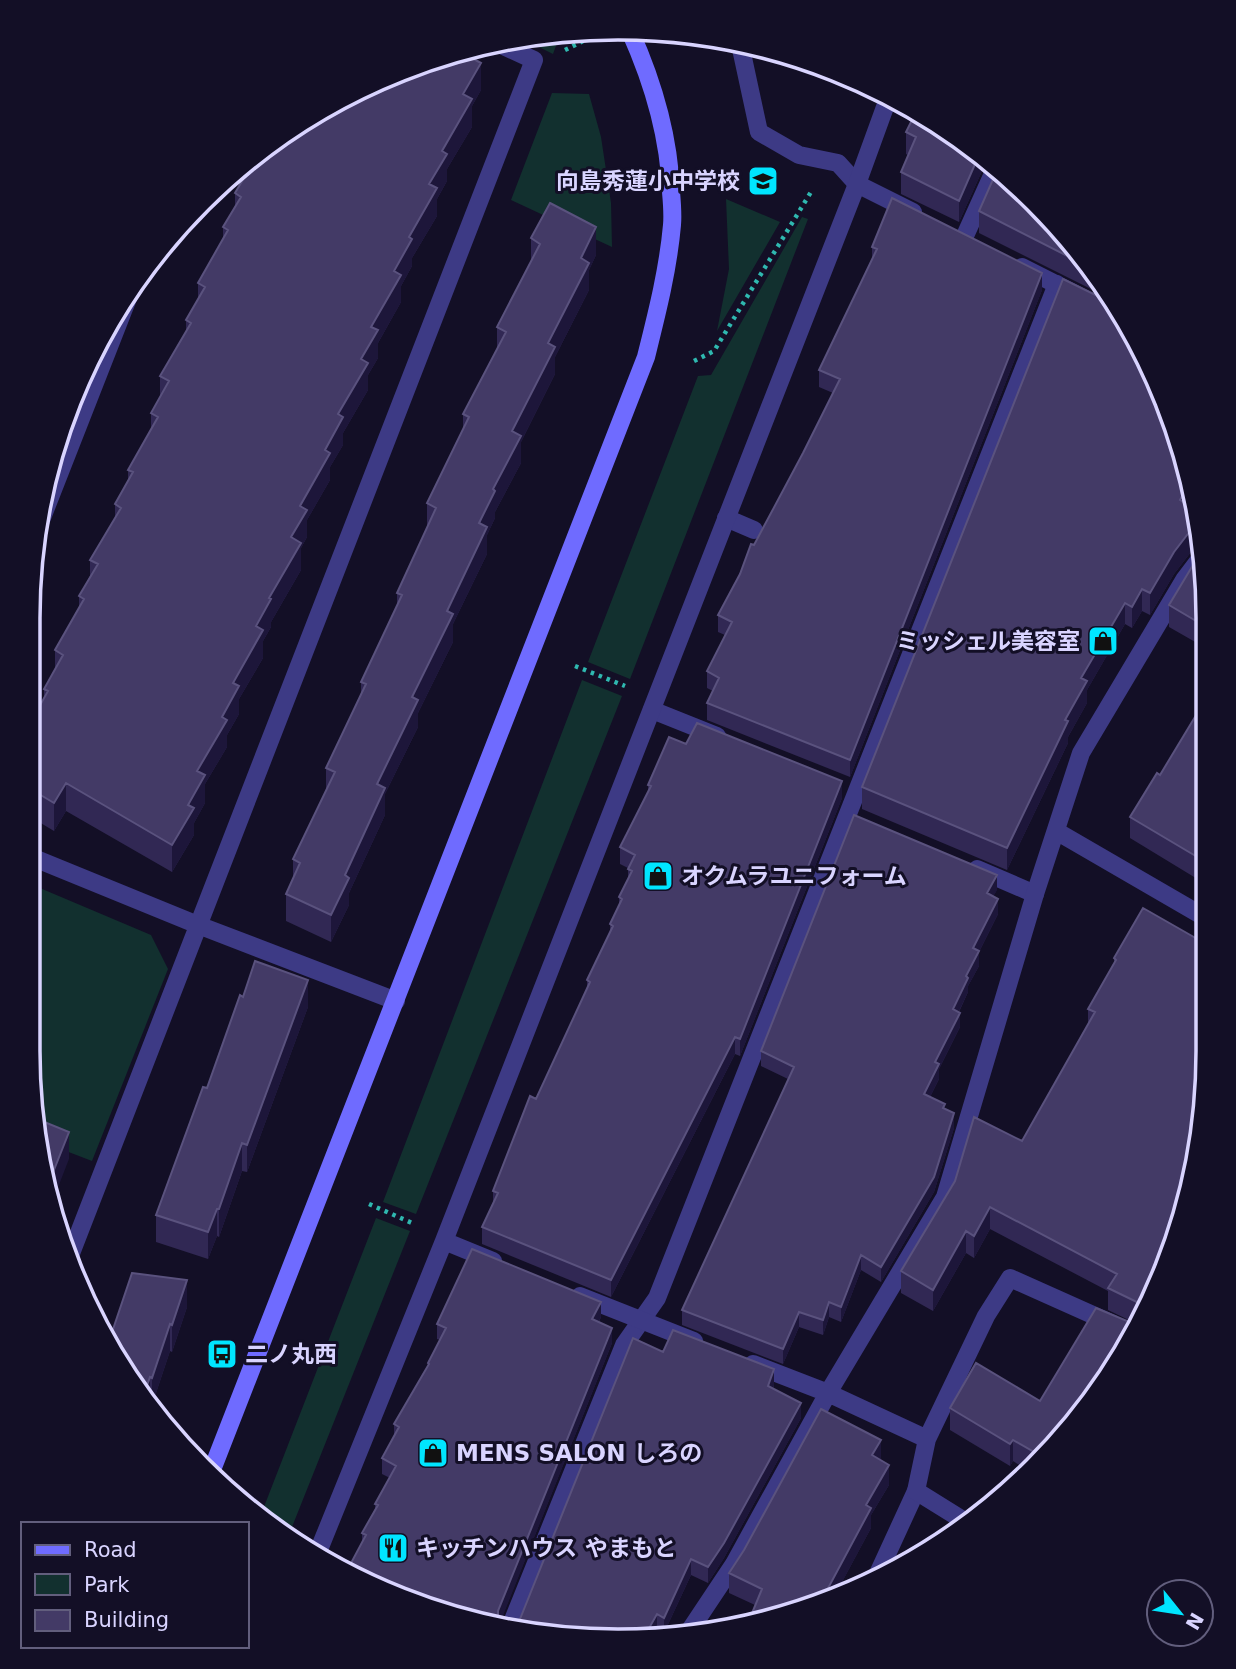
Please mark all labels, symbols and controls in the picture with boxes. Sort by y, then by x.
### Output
school or university icon: 向島秀蓮小中学校 [746,164,780,198]
place label: 向島秀蓮小中学校 [556,168,740,194]
shop icon: ミッシェル美容室 [1086,624,1120,658]
place label: ミッシェル美容室 [896,628,1080,654]
shop icon: オクムラユニフォーム [641,859,675,893]
place label: オクムラユニフォーム [681,863,907,889]
bus stop icon: 二ノ丸西 [205,1337,239,1371]
place label: 二ノ丸西 [245,1341,337,1367]
shop icon: MENS SALON しろの [416,1436,450,1470]
place label: MENS SALON しろの [456,1440,702,1466]
legend [21,1522,248,1648]
restaurant icon: キッチンハウス やまもと [376,1531,410,1565]
place label: キッチンハウス やまもと [416,1535,677,1561]
text: Road [84,1538,137,1562]
text: Park [84,1573,130,1597]
north arrow [1145,1578,1215,1648]
text: Building [84,1608,169,1632]
text: N [1181,1609,1208,1634]

